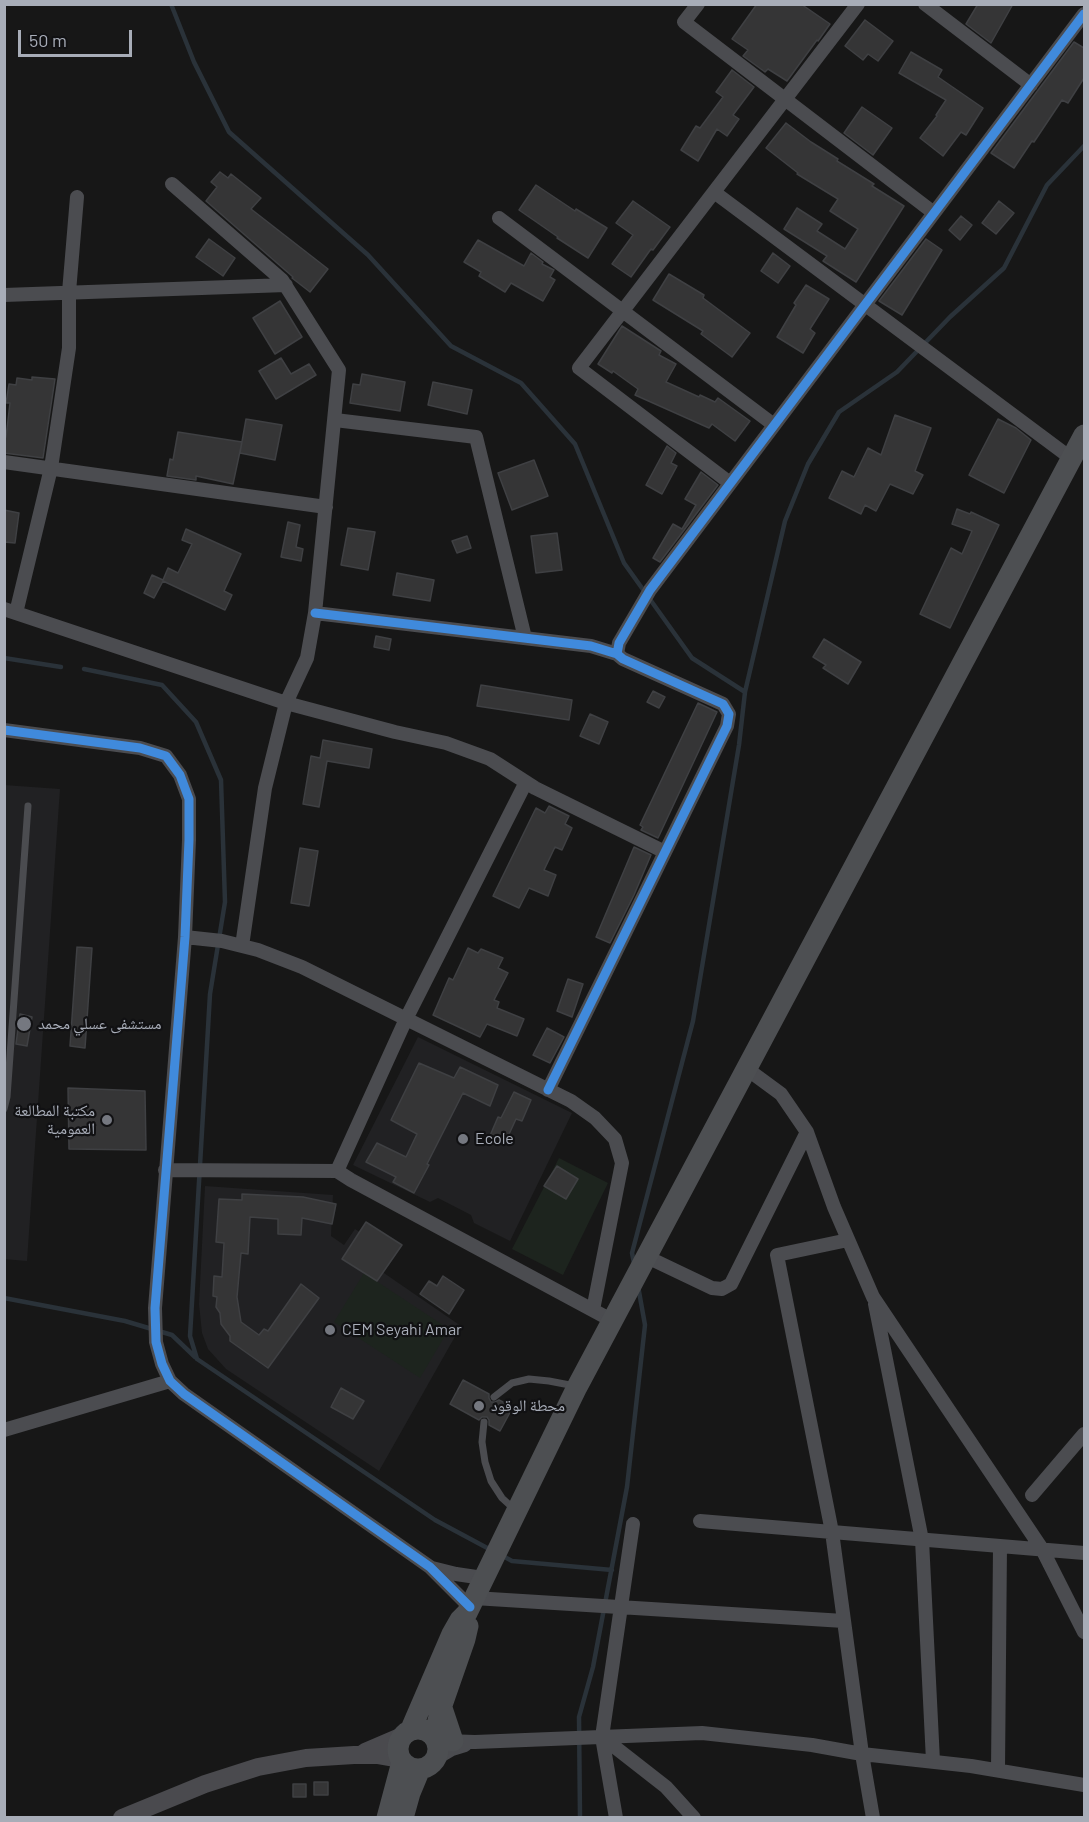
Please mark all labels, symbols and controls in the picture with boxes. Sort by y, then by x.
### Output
scale bar [21,18,135,56]
text: 50 m [29,29,67,51]
place label: مستشفى عسلي محمد [38,1014,162,1034]
marker: مستشفى عسلي محمد [15,1015,33,1033]
place label: مكتبة المطالعة العمومية [14,1101,95,1139]
marker: مكتبة المطالعة العمومية [100,1113,114,1127]
place label: Ecole [475,1129,514,1149]
marker: Ecole [456,1132,470,1146]
place label: CEM Seyahi Amar [342,1320,462,1340]
marker: CEM Seyahi Amar [323,1323,337,1337]
place label: محطة الوقود [491,1396,565,1416]
marker: محطة الوقود [472,1399,486,1413]

